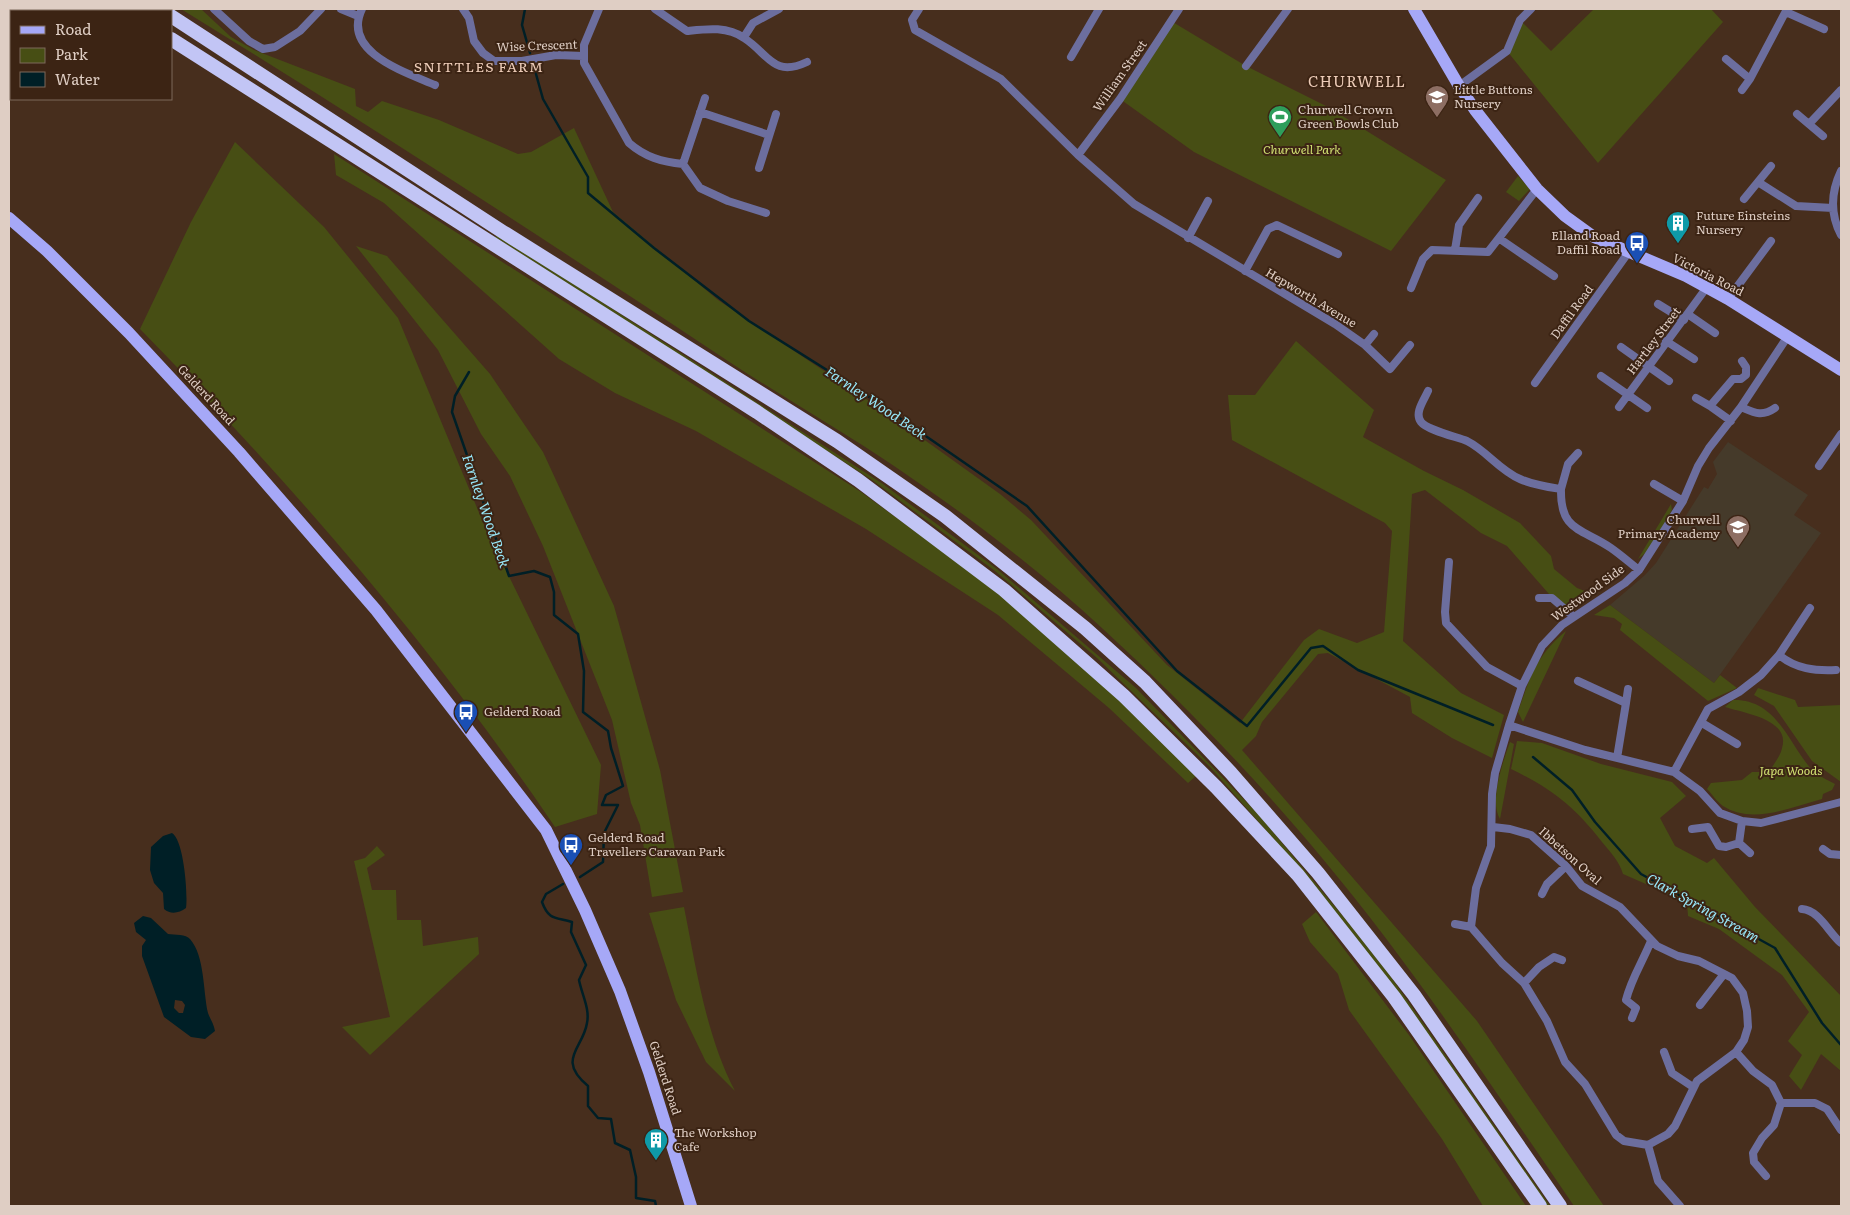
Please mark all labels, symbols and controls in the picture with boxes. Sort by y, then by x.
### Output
legend [10,10,172,100]
text: Road [55,17,91,40]
street label: Wise Crescent [496,35,578,55]
street label: William Street [1088,36,1151,115]
text: Park [55,42,89,65]
district label: SNITTLES FARM [414,56,544,76]
text: Water [55,67,100,90]
district label: CHURWELL [1308,69,1406,92]
place label: Little Buttons Nursery [1454,80,1533,112]
school or university icon: Little Buttons Nursery [1424,84,1450,118]
place label: Churwell Crown Green Bowls Club [1298,100,1399,132]
sports icon: Churwell Crown Green Bowls Club [1267,104,1293,138]
park label: Churwell Park [1263,140,1341,158]
place label: Future Einsteins Nursery [1696,206,1791,238]
building icon: Future Einsteins Nursery [1665,210,1691,244]
place label: Elland Road Daffil Road [1551,226,1621,258]
bus stop icon: Elland Road Daffil Road [1624,230,1650,264]
street label: Victoria Road [1670,248,1748,300]
street label: Hepworth Avenue [1263,263,1360,331]
street label: Daffil Road [1545,280,1597,342]
street label: Hartley Street [1622,303,1685,378]
street label: Gelderd Road [174,360,240,429]
water label: Farnley Wood Beck [822,361,932,444]
water label: Farnley Wood Beck [458,451,516,570]
place label: Churwell Primary Academy [1618,510,1720,542]
school or university icon: Churwell Primary Academy [1725,514,1751,548]
street label: Westwood Side [1547,559,1628,625]
bus stop icon: Gelderd Road [453,699,479,733]
place label: Gelderd Road [484,702,561,720]
park label: Japa Woods [1760,761,1822,779]
street label: Ibbetson Oval [1535,822,1606,888]
place label: Gelderd Road Travellers Caravan Park [588,828,726,860]
bus stop icon: Gelderd Road Travellers Caravan Park [558,832,584,866]
water label: Clark Spring Stream [1644,868,1764,947]
street label: Gelderd Road [646,1038,687,1118]
place label: The Workshop Cafe [674,1123,757,1155]
building icon: The Workshop Cafe [643,1127,669,1161]

